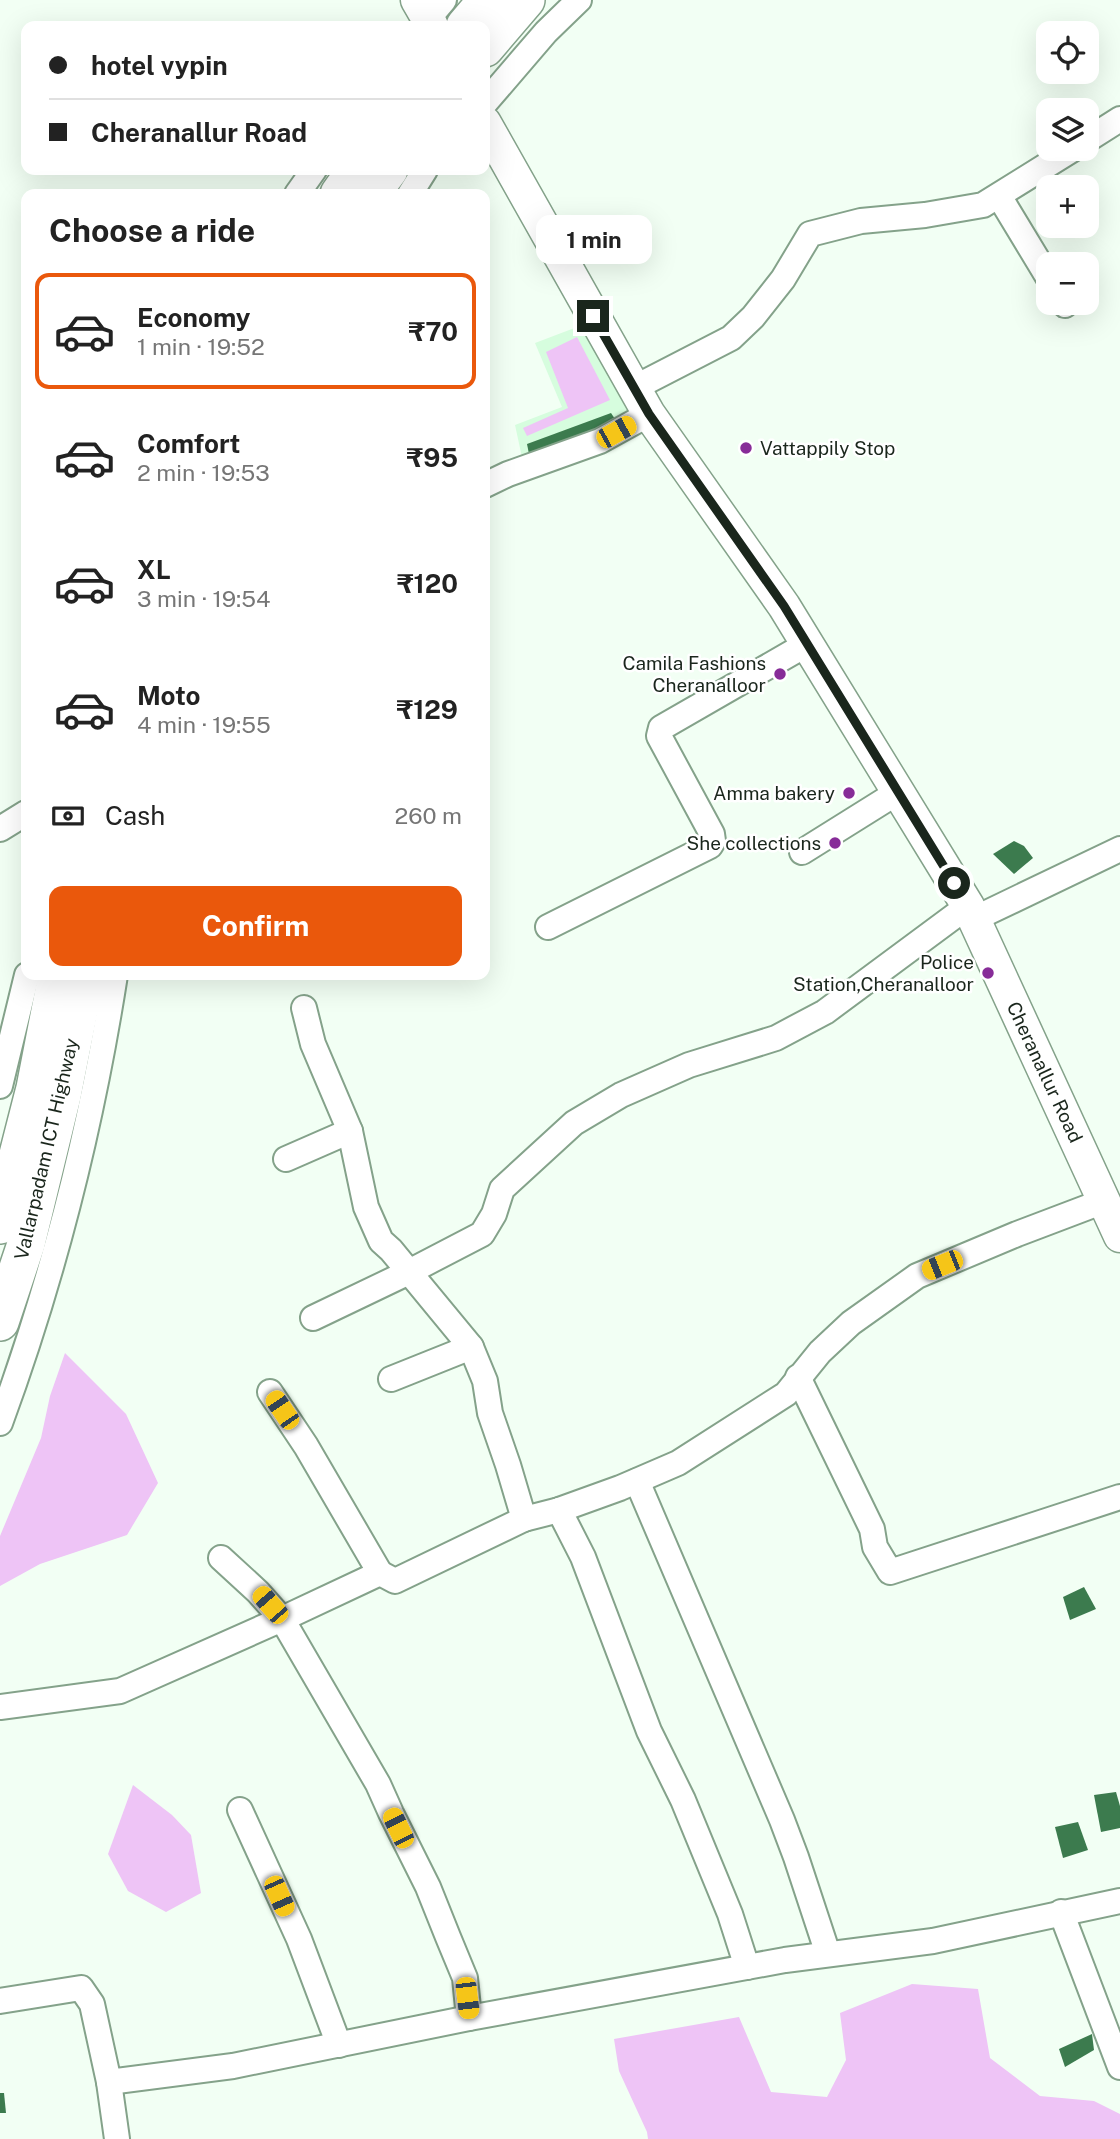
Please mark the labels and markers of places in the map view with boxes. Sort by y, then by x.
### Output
place label: Vattappily Stop [760,437,895,459]
marker: Vattappily Stop [738,440,754,456]
place label: Camila Fashions Cheranalloor [622,652,766,696]
marker: Camila Fashions Cheranalloor [772,666,788,682]
place label: Amma bakery [713,782,835,804]
marker: Amma bakery [841,785,857,801]
place label: She collections [687,832,821,854]
marker: She collections [827,835,843,851]
place label: Police Station,Cheranalloor [793,951,974,995]
marker: Police Station,Cheranalloor [980,965,996,981]

